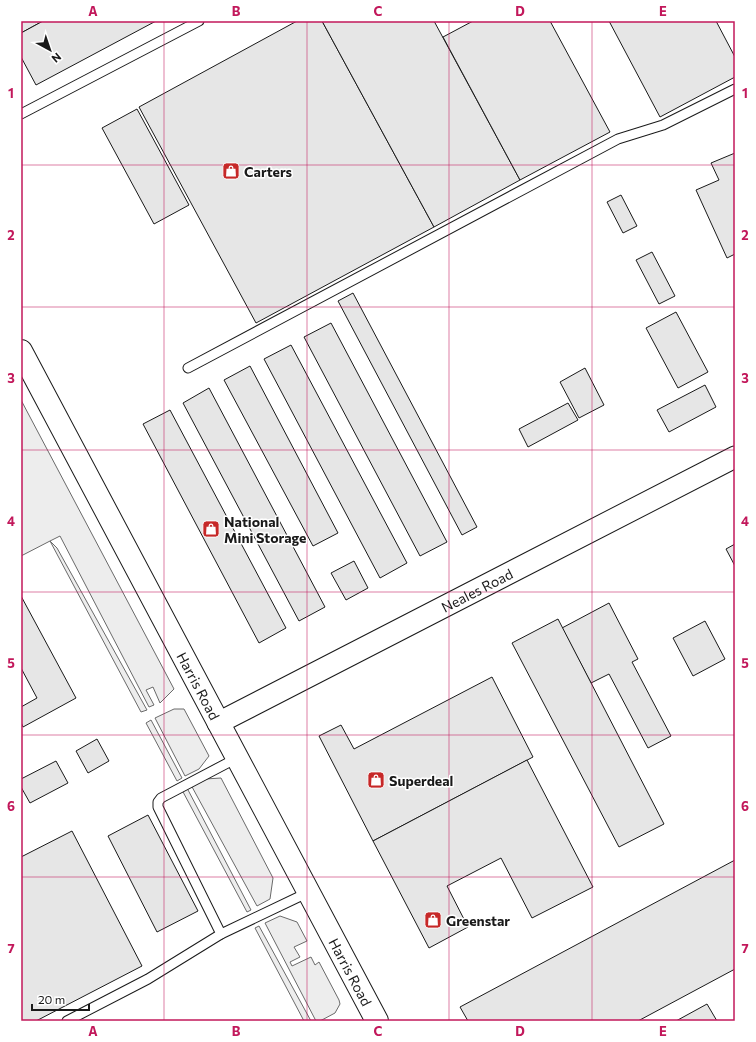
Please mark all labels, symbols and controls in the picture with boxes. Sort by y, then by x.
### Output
text: A [88,3,98,19]
text: B [232,3,241,19]
text: C [374,3,383,19]
text: D [515,3,525,19]
text: E [659,3,667,19]
north arrow [30,30,70,70]
text: N [49,50,64,66]
text: 1 [8,85,14,101]
text: 1 [742,85,748,101]
shop icon: Carters [221,161,241,181]
place label: Carters [244,163,293,180]
text: 2 [7,227,15,243]
text: 2 [741,227,749,243]
text: 3 [7,370,15,386]
text: 3 [741,370,749,386]
text: 4 [7,513,15,529]
place label: National Mini Storage [224,513,307,546]
text: 4 [741,513,749,529]
shop icon: National Mini Storage [201,519,221,539]
street label: Neales Road [438,564,515,615]
street label: Harris Road [174,649,224,723]
text: 5 [7,655,15,671]
text: 5 [741,655,749,671]
shop icon: Superdeal [366,770,386,790]
place label: Superdeal [389,772,453,789]
text: 6 [7,798,15,814]
text: 6 [741,798,749,814]
shop icon: Greenstar [423,910,443,930]
place label: Greenstar [446,912,510,929]
street label: Harris Road [326,935,376,1009]
text: 7 [7,940,15,956]
text: 7 [741,940,749,956]
scale bar [32,986,89,1012]
text: 20 m [38,992,65,1006]
text: A [88,1023,98,1039]
text: B [232,1023,241,1039]
text: C [374,1023,383,1039]
text: D [515,1023,525,1039]
text: E [659,1023,667,1039]

